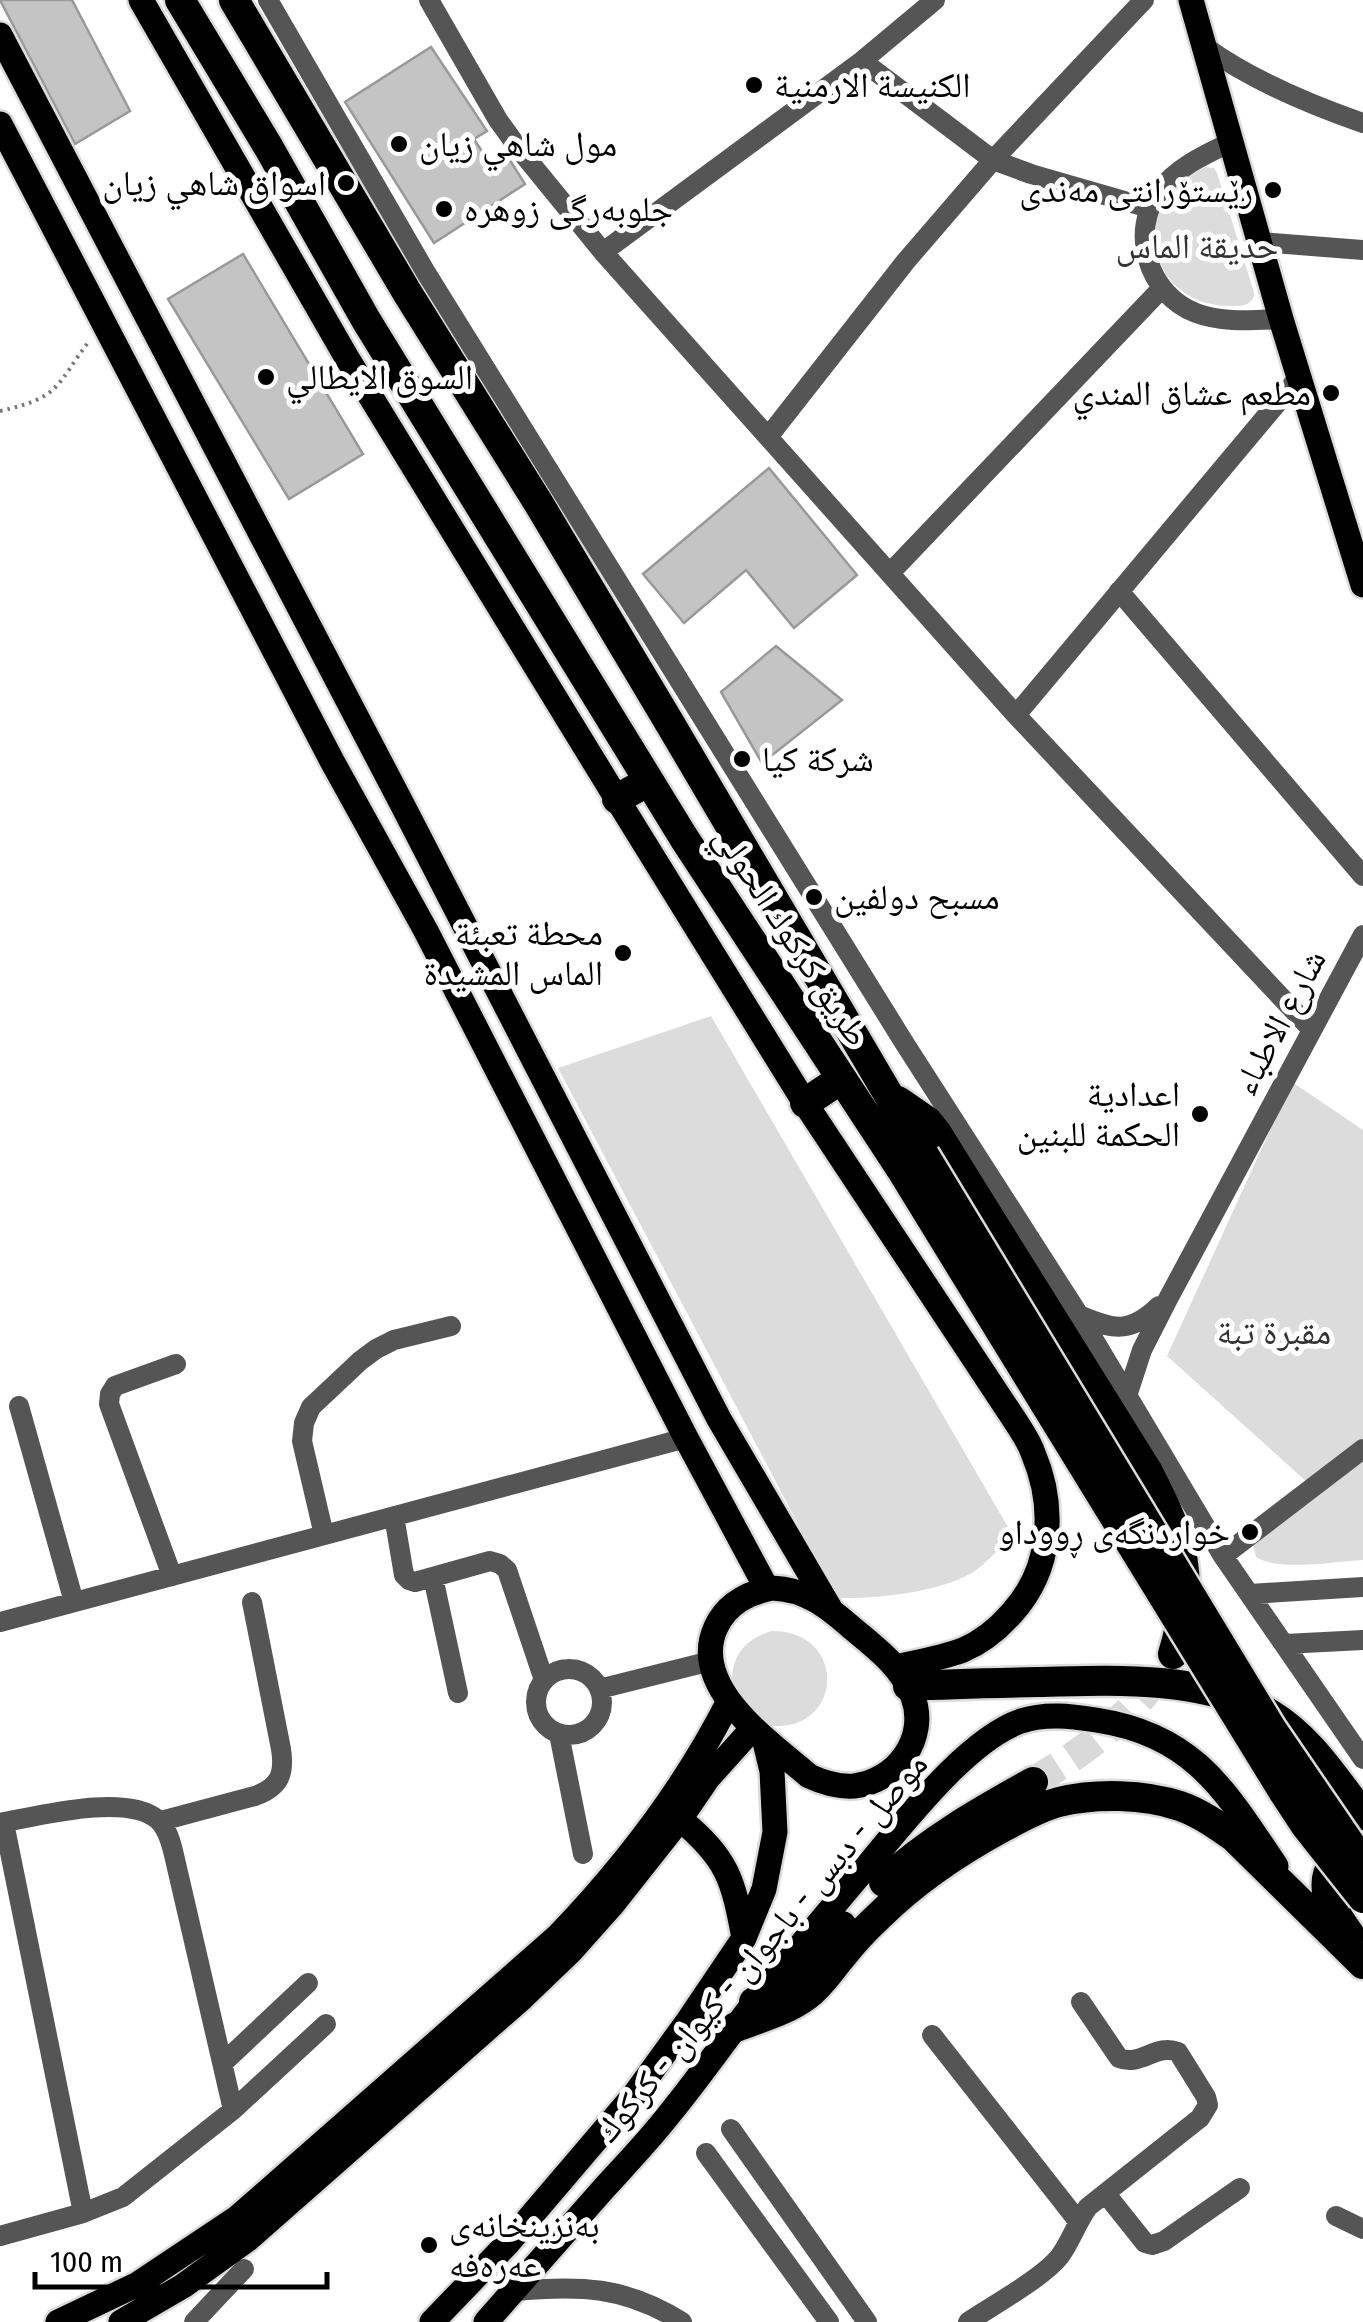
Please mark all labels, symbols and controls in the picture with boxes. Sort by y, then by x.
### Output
place label: الكنيسة الارمنية [774,64,970,106]
marker: الكنيسة الارمنية [743,74,765,96]
place label: مول شاهي زيان [419,123,617,172]
marker: مول شاهي زيان [388,133,410,155]
place label: اسواق شاهي زيان [102,162,326,211]
place label: رێستۆرانتی مەندی [1019,169,1253,211]
marker: اسواق شاهي زيان [335,172,357,194]
marker: رێستۆرانتی مەندی [1262,179,1284,201]
place label: جلوبەرگی زوهرە [464,188,673,230]
marker: جلوبەرگی زوهرە [433,198,455,220]
park label: حديقة الماس [1116,225,1278,267]
place label: السوق الايطالي [286,356,473,405]
marker: السوق الايطالي [255,366,277,388]
place label: مطعم عشاق المندي [1073,372,1311,421]
marker: مطعم عشاق المندي [1320,382,1342,404]
place label: شركة كيا [762,738,874,780]
marker: شركة كيا [731,748,753,770]
street label: طريق كركوك الحولي [699,818,879,1058]
place label: مسبح دولفين [834,876,1000,919]
marker: مسبح دولفين [803,886,825,908]
place label: محطة تعبئة الماس المشيدة [423,912,603,994]
marker: محطة تعبئة الماس المشيدة [612,942,634,964]
street label: شارع الاطباء [1223,942,1336,1102]
place label: اعدادية الحكمة للبنين [1017,1073,1180,1155]
marker: اعدادية الحكمة للبنين [1189,1103,1211,1125]
park label: مقبرة تبة [1217,1311,1331,1353]
place label: خواردنگەی ڕووداو [998,1511,1230,1559]
marker: خواردنگەی ڕووداو [1239,1521,1261,1543]
street label: موصل - دبس - باجوان - كيوان - كركوك [586,1744,936,2150]
place label: بەنزینخانەی عەرەفە [449,2204,600,2286]
scale bar [35,2227,328,2289]
marker: بەنزینخانەی عەرەفە [418,2234,440,2256]
text: 100 m [50,2244,123,2280]

